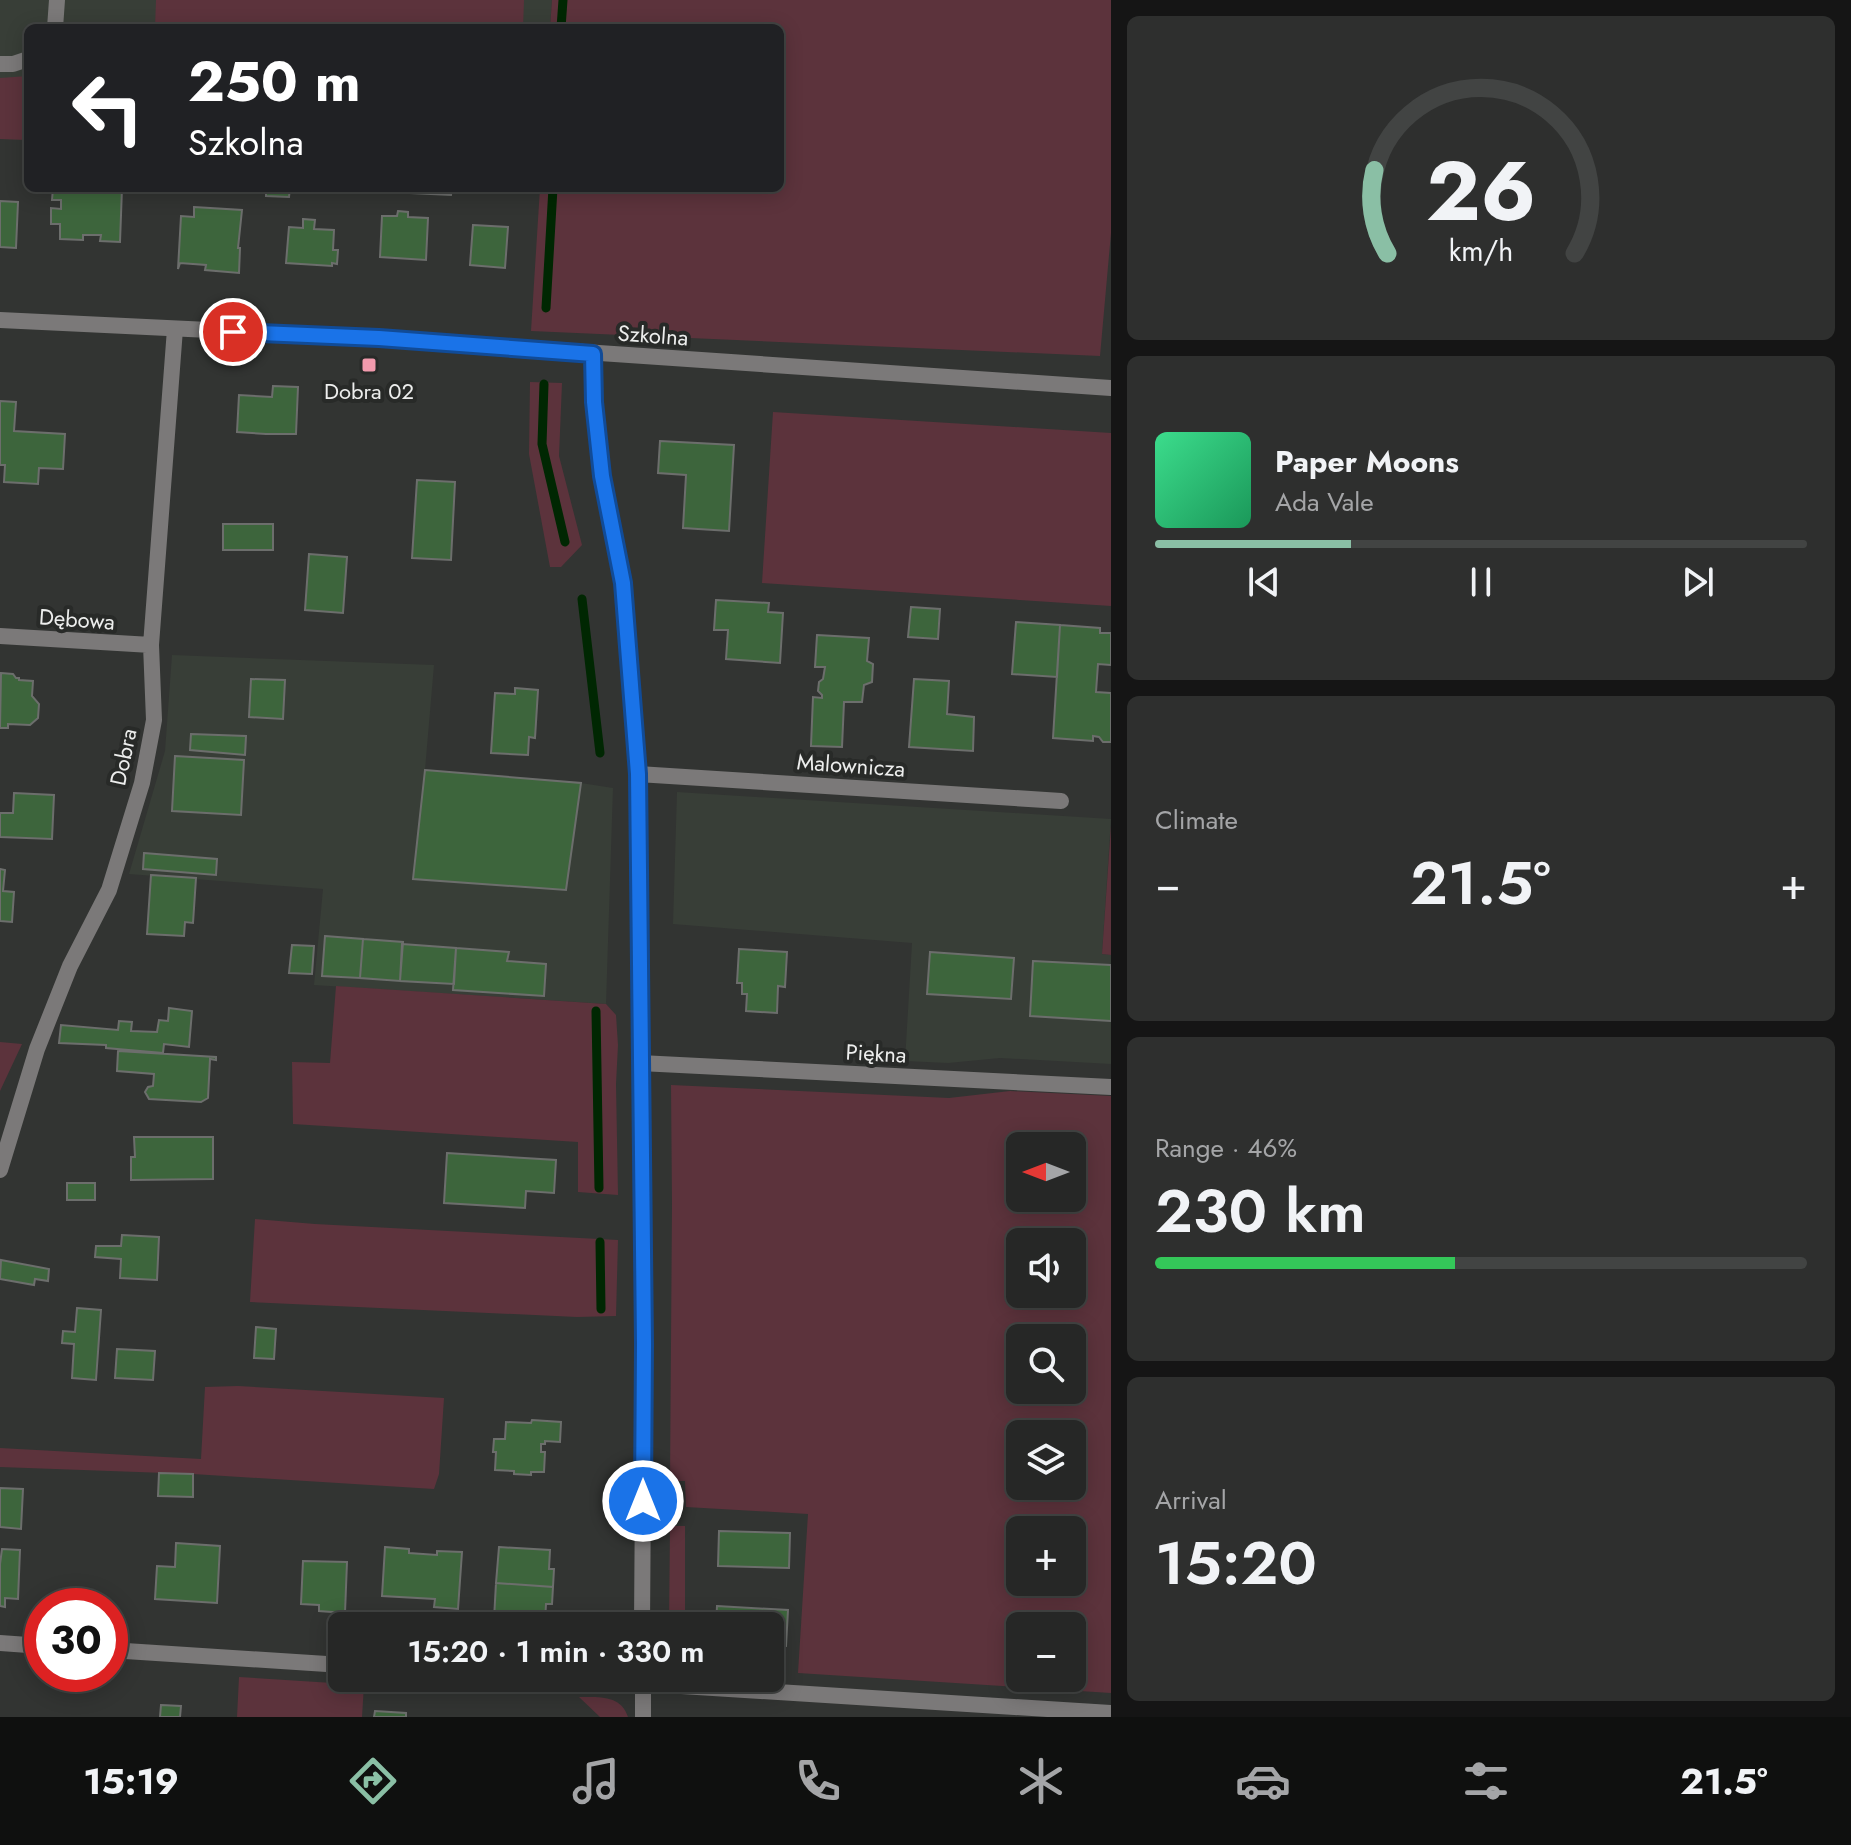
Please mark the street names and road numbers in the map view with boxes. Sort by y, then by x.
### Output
street label: Szkolna [617,317,689,353]
street label: Dębowa [38,600,116,638]
street label: Dobra [101,725,145,789]
street label: Malownicza [796,745,906,785]
street label: Piękna [845,1035,907,1071]

